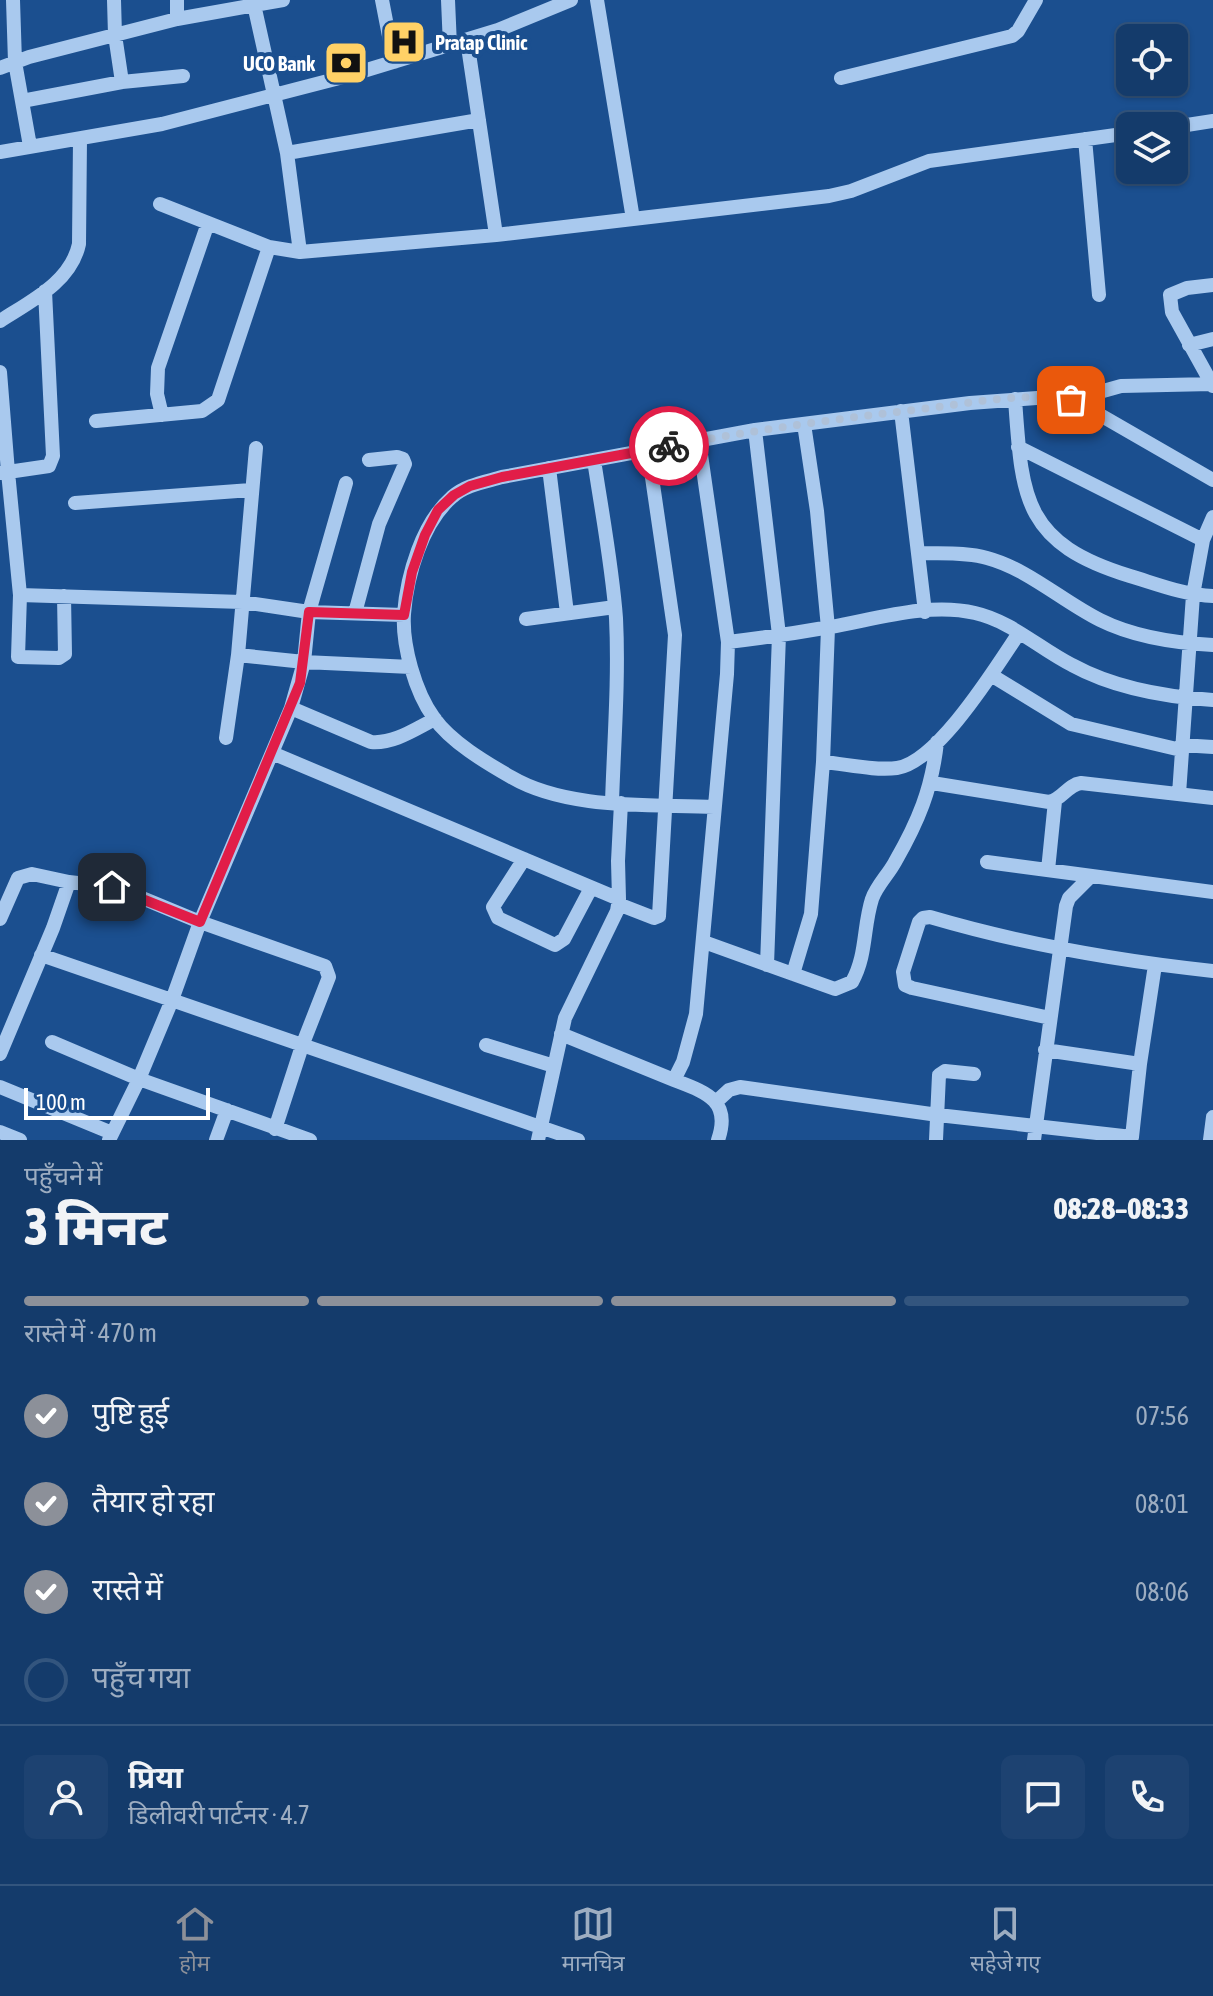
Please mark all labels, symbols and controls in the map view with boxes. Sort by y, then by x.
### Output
hospital icon: Pratap Clinic [380,18,428,66]
map controls [1116,24,1188,184]
button: locate [1116,24,1188,96]
place label: Pratap Clinic [435,31,528,54]
bank icon: UCO Bank [322,39,370,87]
place label: UCO Bank [243,52,315,75]
button: layers [1116,112,1188,184]
pin [1037,366,1105,434]
icon: bag [1049,378,1093,422]
courier [629,406,709,486]
icon: bike [647,424,691,468]
pin [78,853,146,921]
icon: home [90,865,134,909]
scale bar [24,1084,210,1120]
text: 100 m [36,1089,86,1115]
text: पहुँचने में [24,1161,103,1191]
text: 08:28–08:33 [1054,1191,1189,1225]
text: 3 मिनट [24,1196,168,1256]
text: रास्ते में · 470 m [24,1318,157,1348]
icon: check [24,1394,68,1438]
text: पुष्टि हुई [92,1396,169,1430]
text: 07:56 [1135,1401,1189,1431]
icon: check [24,1482,68,1526]
text: तैयार हो रहा [92,1484,214,1518]
text: 08:01 [1135,1489,1189,1519]
icon: check [24,1570,68,1614]
text: रास्ते में [92,1572,163,1606]
text: 08:06 [1135,1577,1189,1607]
text: पहुँच गया [92,1660,190,1694]
button: person [24,1755,108,1839]
button: chat [1001,1755,1085,1839]
button: phone [1105,1755,1189,1839]
text: प्रिया [128,1760,183,1794]
text: डिलीवरी पार्टनर · 4.7 [128,1800,310,1830]
tab: होम [173,1902,217,1980]
tab: मानचित्र [562,1902,625,1980]
tab: सहेजे गए [970,1902,1040,1980]

